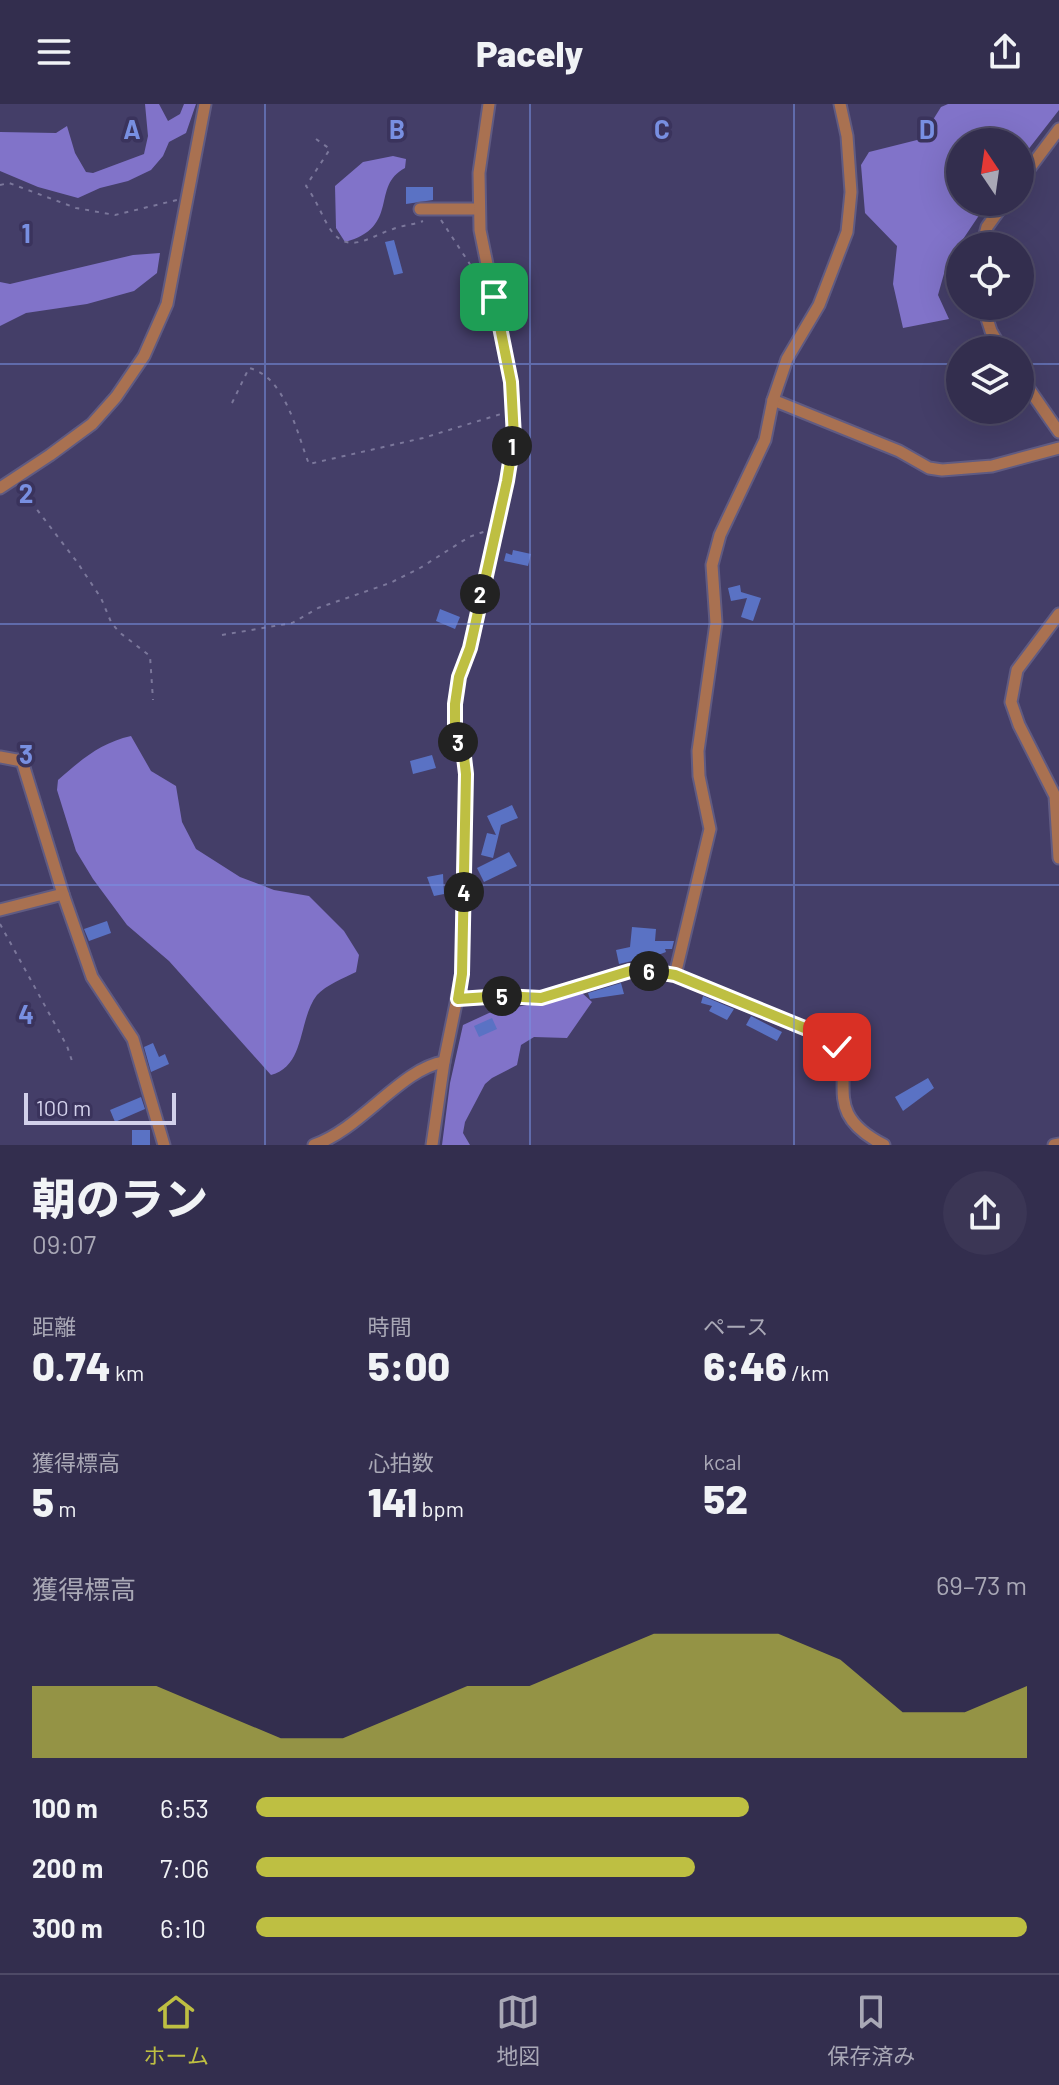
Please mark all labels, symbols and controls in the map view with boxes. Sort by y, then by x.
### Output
icon: menu [32,30,76,74]
icon: share [983,30,1027,74]
text: Pacely [476,31,583,74]
text: A [123,113,141,144]
text: B [389,113,405,144]
text: C [654,113,670,144]
text: D [919,113,935,144]
north arrow [946,128,1034,216]
map controls [946,128,1034,424]
text: 1 [21,217,31,248]
button: locate [946,232,1034,320]
pin [460,263,528,331]
icon: arrive [472,275,516,319]
button: layers [946,336,1034,424]
pin: 1 [492,426,532,466]
text: 1 [508,433,516,459]
text: 2 [19,477,33,508]
pin: 2 [460,574,500,614]
text: 2 [474,581,486,607]
pin: 3 [438,722,478,762]
text: 3 [452,729,464,755]
text: 3 [19,738,33,769]
pin: 4 [444,872,484,912]
text: 4 [457,879,471,905]
pin: 6 [629,951,669,991]
text: 6 [643,958,655,984]
pin: 5 [482,976,522,1016]
text: 5 [496,983,508,1009]
text: 4 [18,998,34,1029]
pin [803,1013,871,1081]
icon: check [815,1025,859,1069]
scale bar [24,1089,176,1125]
text: 100 m [36,1094,91,1120]
text: 朝のラン [32,1171,208,1224]
button: share [943,1171,1027,1255]
text: 09:07 [32,1228,96,1259]
text: 距離 [32,1313,76,1339]
text: 時間 [368,1313,412,1339]
text: ペース [703,1313,768,1339]
text: 0.74 [32,1341,111,1389]
text: 5:00 [368,1341,450,1389]
text: 6:46 [703,1341,787,1389]
text: km [111,1359,144,1385]
text: /km [787,1359,829,1385]
text: kcal [703,1448,742,1474]
text: 獲得標高 [32,1449,120,1475]
text: 心拍数 [368,1449,434,1475]
text: 52 [703,1474,748,1522]
text: 5 [32,1477,54,1525]
text: 141 [368,1477,417,1525]
text: m [54,1495,77,1521]
text: bpm [417,1495,464,1521]
text: 69–73 m [936,1569,1027,1600]
text: 獲得標高 [32,1573,136,1604]
text: 100 m [32,1792,98,1823]
text: 6:53 [160,1792,209,1823]
text: 200 m [32,1852,103,1883]
text: 7:06 [160,1852,209,1883]
text: 300 m [32,1912,103,1943]
text: 6:10 [160,1912,206,1943]
tab: ホーム [144,1990,209,2070]
tab: 地図 [496,1990,540,2070]
tab: 保存済み [827,1990,915,2070]

